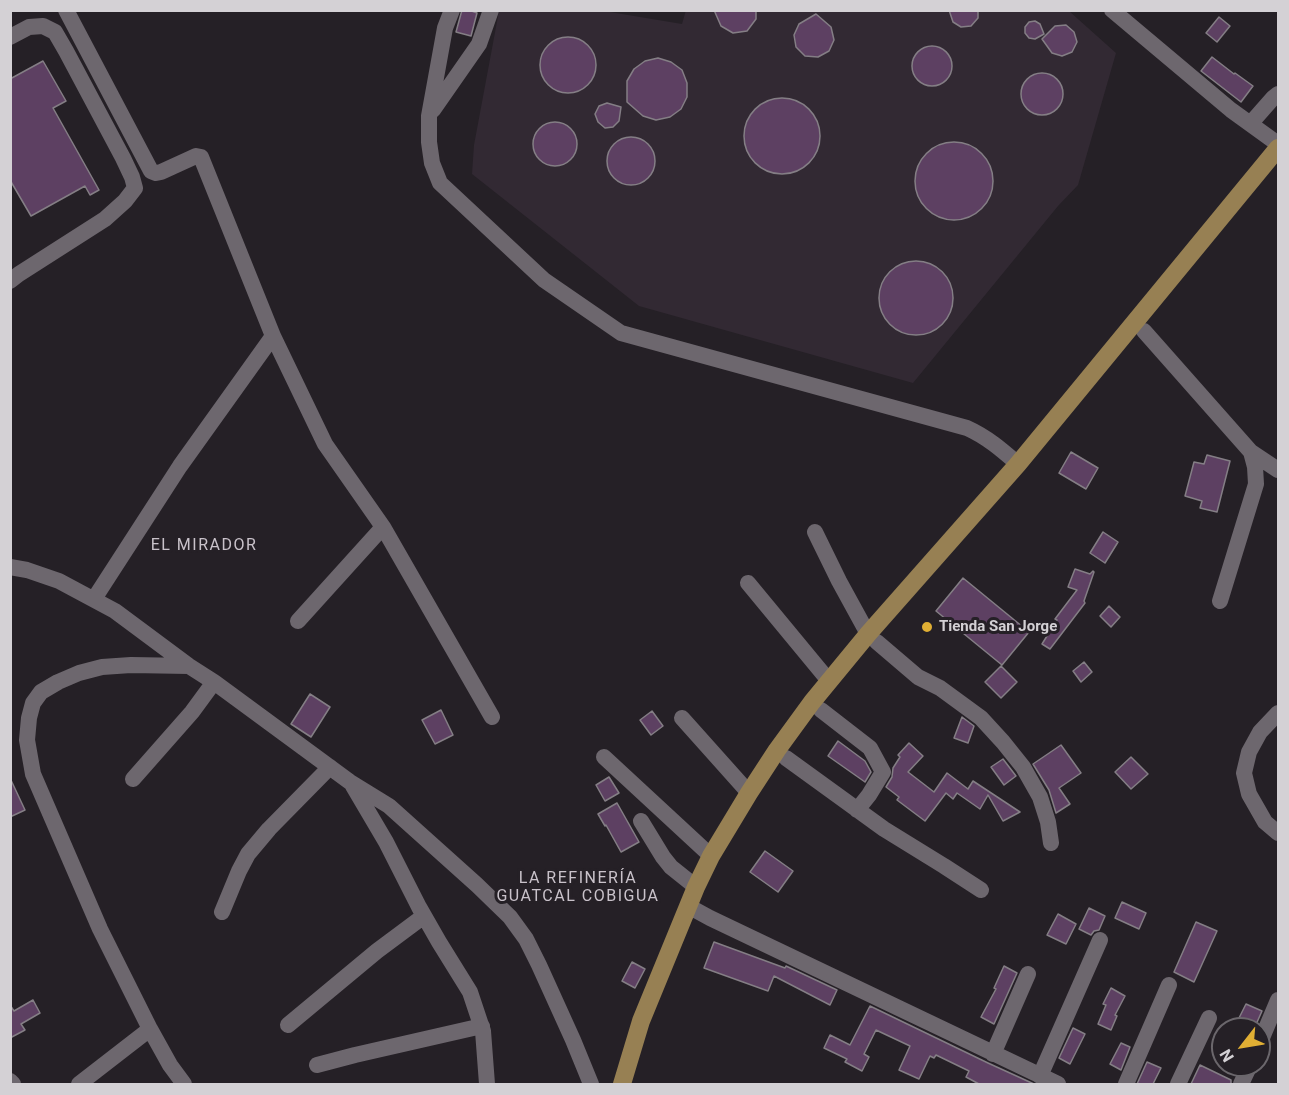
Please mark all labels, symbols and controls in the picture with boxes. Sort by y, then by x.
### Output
district label: EL MIRADOR [151,536,257,556]
place label: Tienda San Jorge [939,618,1057,636]
marker: Tienda San Jorge [920,620,934,634]
district label: LA REFINERÍA GUATCAL COBIGUA [496,869,660,907]
north arrow [1211,1017,1271,1077]
text: N [1216,1046,1238,1065]

